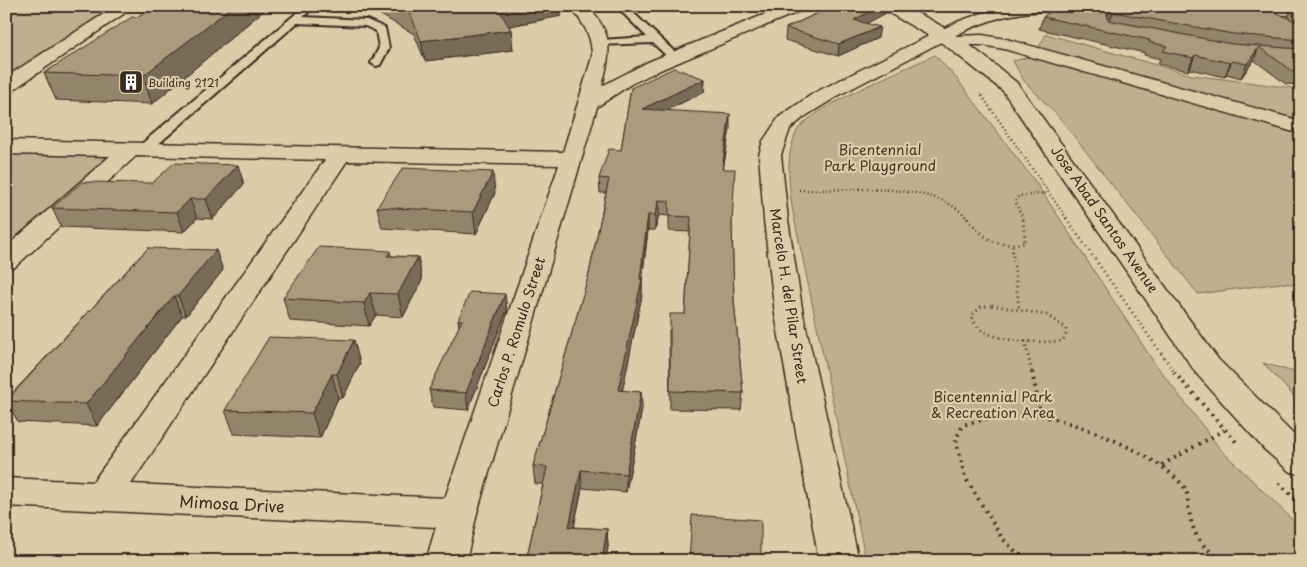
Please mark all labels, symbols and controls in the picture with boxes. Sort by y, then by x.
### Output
building icon: Building 2121 [118,69,144,95]
place label: Building 2121 [148,74,219,91]
park label: Bicentennial Park Playground [824,139,936,176]
street label: Jose Abad Santos Avenue [1046,141,1164,297]
street label: Marcelo H. del Pilar Street [765,207,813,385]
street label: Carlos P. Romulo Street [482,254,550,410]
park label: Bicentennial Park & Recreation Area [931,386,1055,423]
street label: Mimosa Drive [179,488,285,518]

